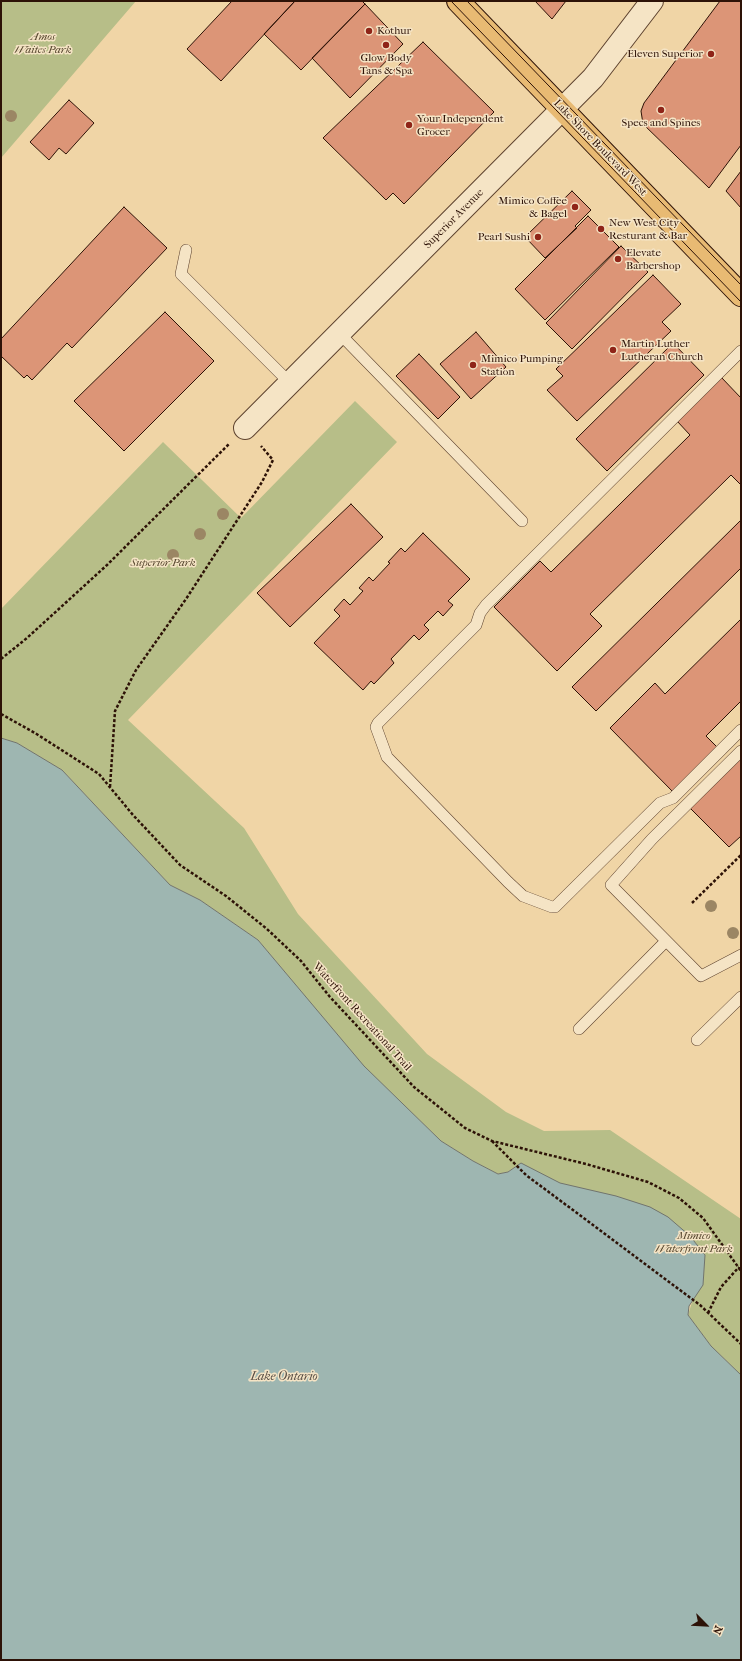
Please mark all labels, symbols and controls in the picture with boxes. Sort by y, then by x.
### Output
place label: Kothur [377,24,411,38]
marker: Kothur [364,26,374,36]
park label: Amos Waites Park [15,30,71,56]
marker: Glow Body Tans & Spa [381,40,391,50]
place label: Eleven Superior [627,47,703,61]
marker: Eleven Superior [706,49,716,59]
place label: Glow Body Tans & Spa [360,51,412,77]
street label: Lake Shore Boulevard West [551,97,649,199]
marker: Specs and Spines [656,105,666,115]
place label: Your Independent Grocer [417,112,504,138]
place label: Specs and Spines [622,116,700,130]
marker: Your Independent Grocer [404,120,414,130]
street label: Superior Avenue [421,186,487,252]
place label: Mimico Coffee & Bagel [498,194,567,220]
marker: Mimico Coffee & Bagel [570,202,580,212]
place label: New West City Resturant & Bar [609,216,687,242]
marker: New West City Resturant & Bar [596,224,606,234]
place label: Pearl Sushi [478,230,530,244]
marker: Pearl Sushi [533,232,543,242]
place label: Elevate Barbershop [626,246,680,272]
marker: Elevate Barbershop [613,254,623,264]
place label: Martin Luther Lutheran Church [621,337,703,363]
marker: Martin Luther Lutheran Church [608,345,618,355]
place label: Mimico Pumping Station [481,352,563,378]
marker: Mimico Pumping Station [468,360,478,370]
park label: Superior Park [130,556,196,570]
street label: Waterfront Recreational Trail [310,960,414,1074]
park label: Mimico Waterfront Park [655,1229,733,1255]
water label: Lake Ontario [250,1370,318,1384]
north arrow [686,1605,726,1645]
text: N [710,1624,725,1637]

